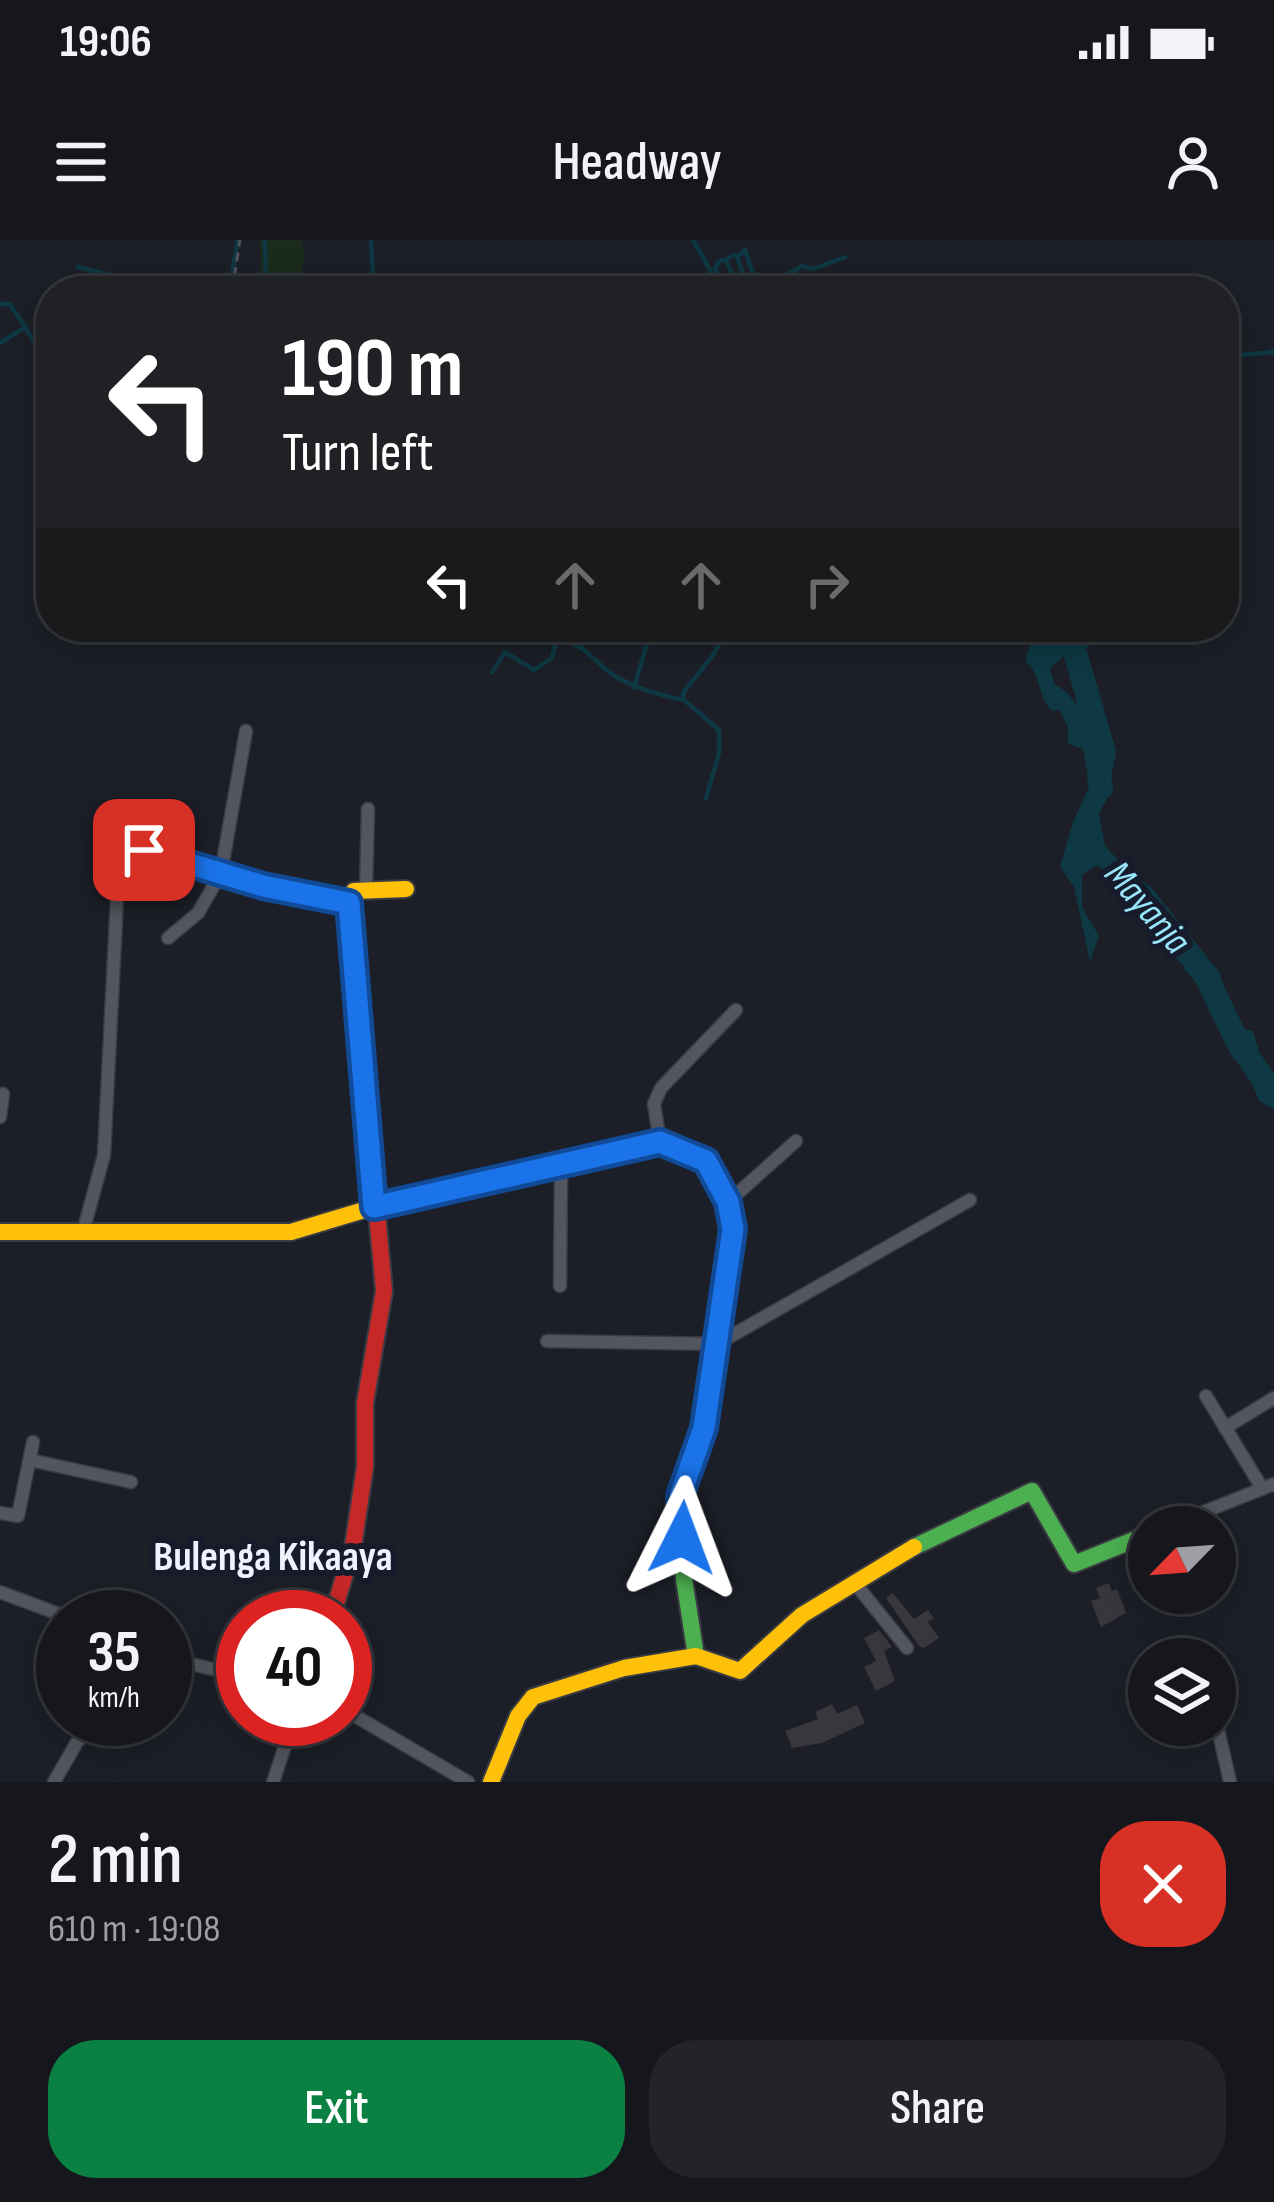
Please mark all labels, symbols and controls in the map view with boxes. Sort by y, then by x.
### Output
text: 19:06 [60,15,152,70]
icon: menu [48,129,114,195]
icon: person [1160,129,1226,195]
text: Headway [552,130,722,195]
text: 190 m [282,319,464,420]
icon: left [84,324,240,480]
text: Turn left [282,421,434,486]
icon: left [416,552,482,618]
icon: ahead [542,552,608,618]
icon: ahead [668,552,734,618]
icon: right [794,552,860,618]
pin [93,799,195,901]
icon: arrive [111,817,177,883]
water label: Mayanja [1094,852,1200,964]
position arrow [619,1475,745,1601]
north arrow [1128,1506,1236,1614]
map controls [1128,1506,1236,1746]
district label: Bulenga Kikaaya [153,1532,393,1583]
speed limit sign: 40 [216,1590,372,1746]
text: 35 [87,1617,141,1689]
button: layers [1128,1638,1236,1746]
text: km/h [88,1680,140,1716]
text: 2 min [48,1817,183,1904]
button: close [1100,1821,1226,1947]
text: 610 m · 19:08 [48,1906,220,1953]
button: Exit [48,2040,625,2178]
button: Share [649,2040,1226,2178]

